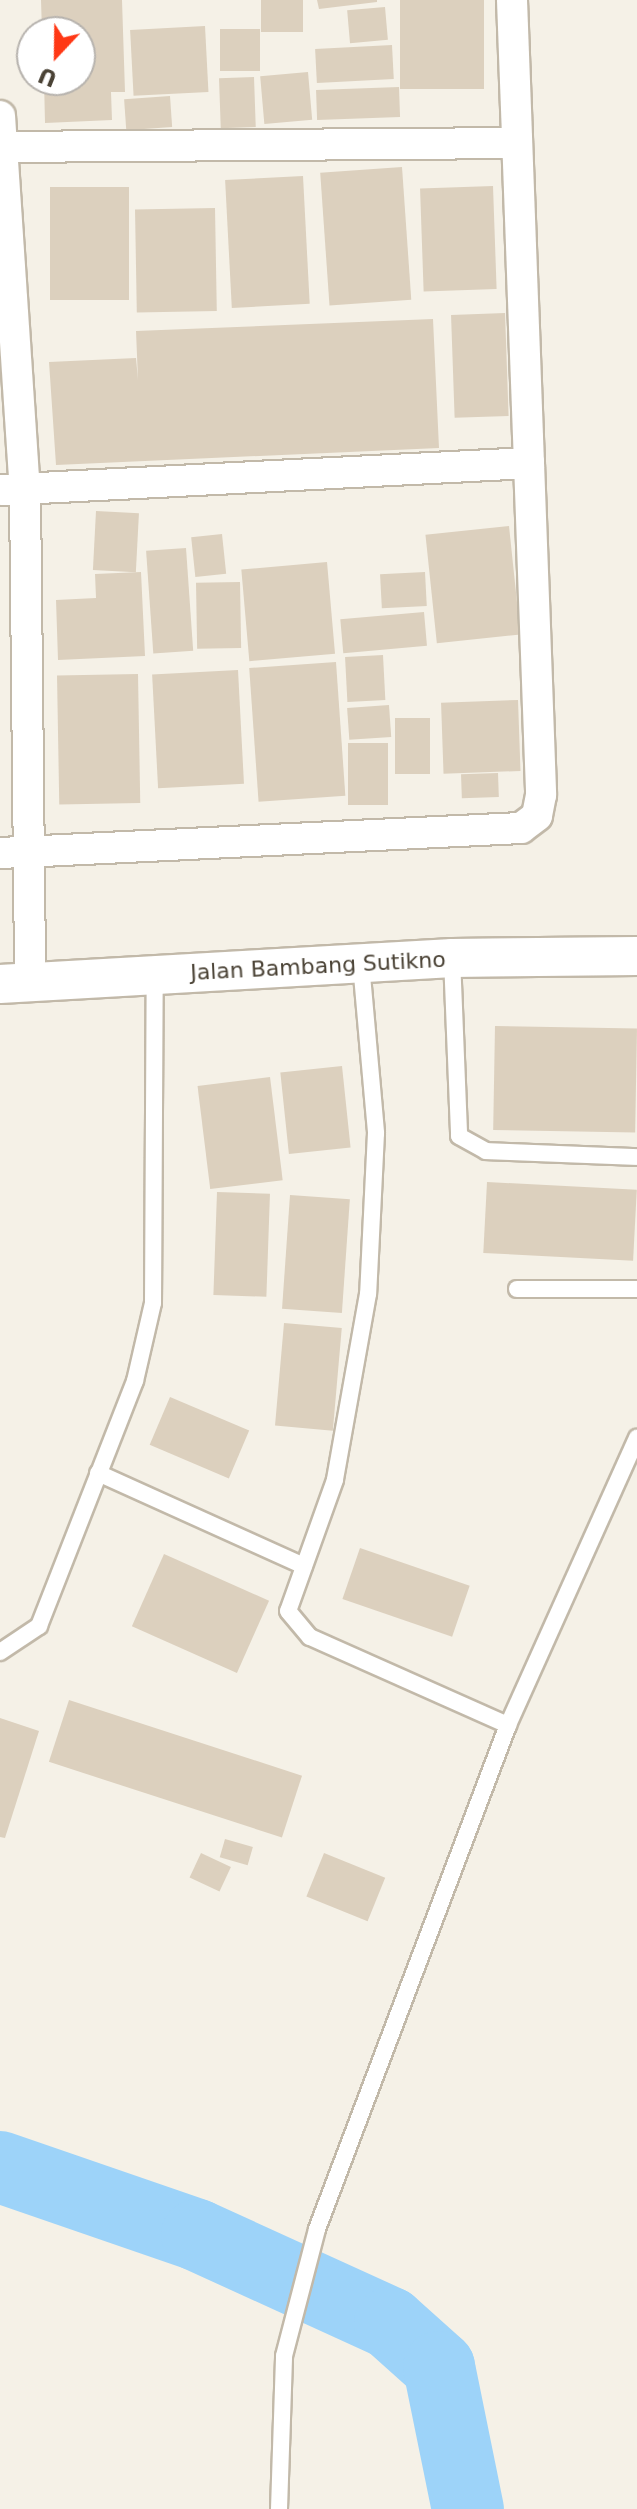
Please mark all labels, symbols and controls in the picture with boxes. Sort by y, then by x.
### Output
north arrow [16,16,96,96]
text: U [35,62,61,92]
street label: Jalan Bambang Sutikno [190,946,446,986]

